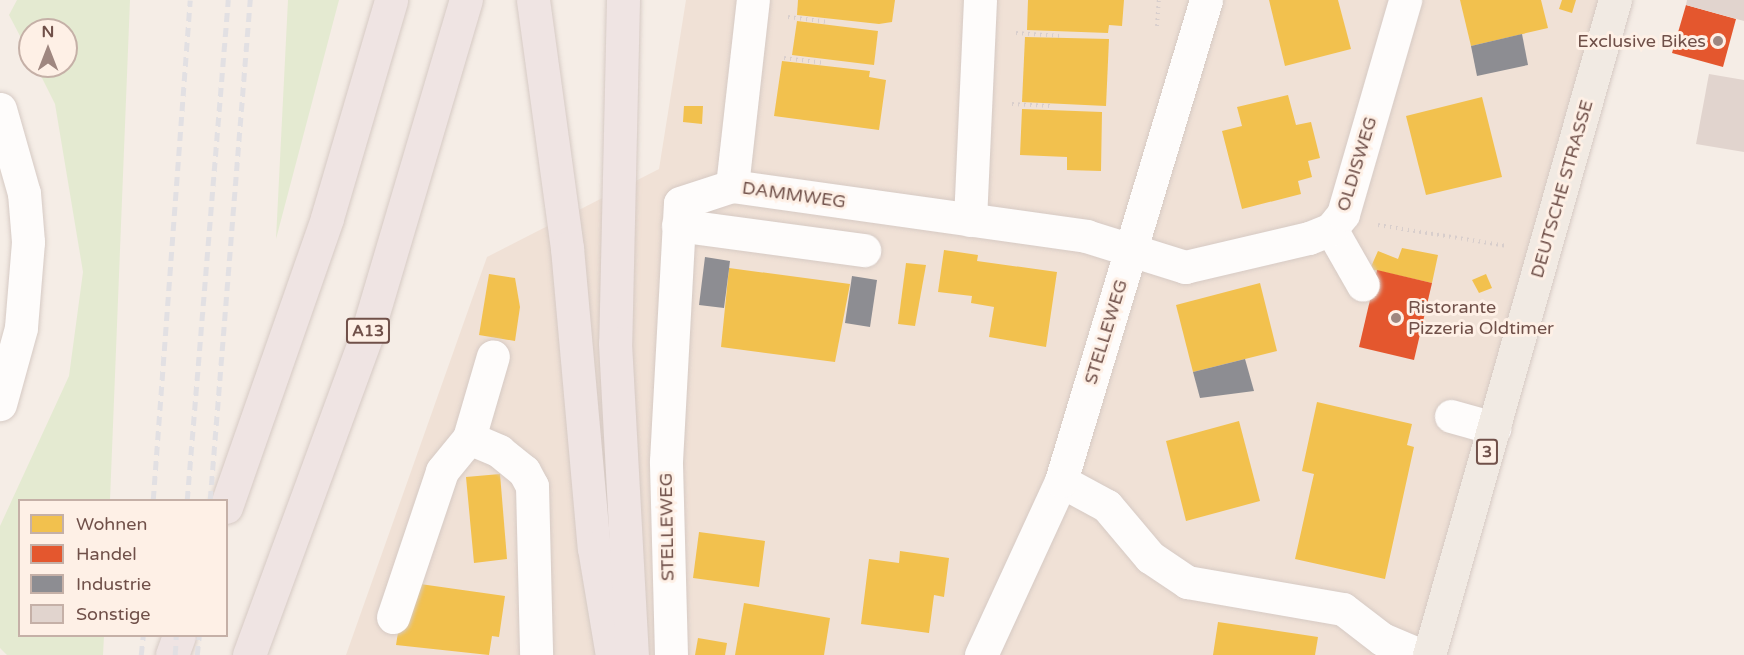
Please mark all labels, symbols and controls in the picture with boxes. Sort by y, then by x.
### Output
north arrow [18,18,78,78]
text: N [42,22,54,42]
place label: Exclusive Bikes [1577,30,1706,52]
marker: Exclusive Bikes [1711,34,1725,48]
street label: DEUTSCHE STRASSE [1526,97,1598,281]
street label: OLDISWEG [1332,114,1382,214]
street label: DAMMWEG [741,177,847,213]
street label: STELLEWEG [1080,277,1132,387]
place label: Ristorante Pizzeria Oldtimer [1408,297,1554,340]
marker: Ristorante Pizzeria Oldtimer [1389,311,1403,325]
road number: A13 [346,318,391,344]
road number: 3 [1475,439,1499,465]
street label: STELLEWEG [655,473,679,581]
legend [18,499,228,637]
text: Wohnen [76,513,147,535]
text: Handel [76,543,137,565]
text: Industrie [76,573,151,595]
text: Sonstige [76,603,150,625]

